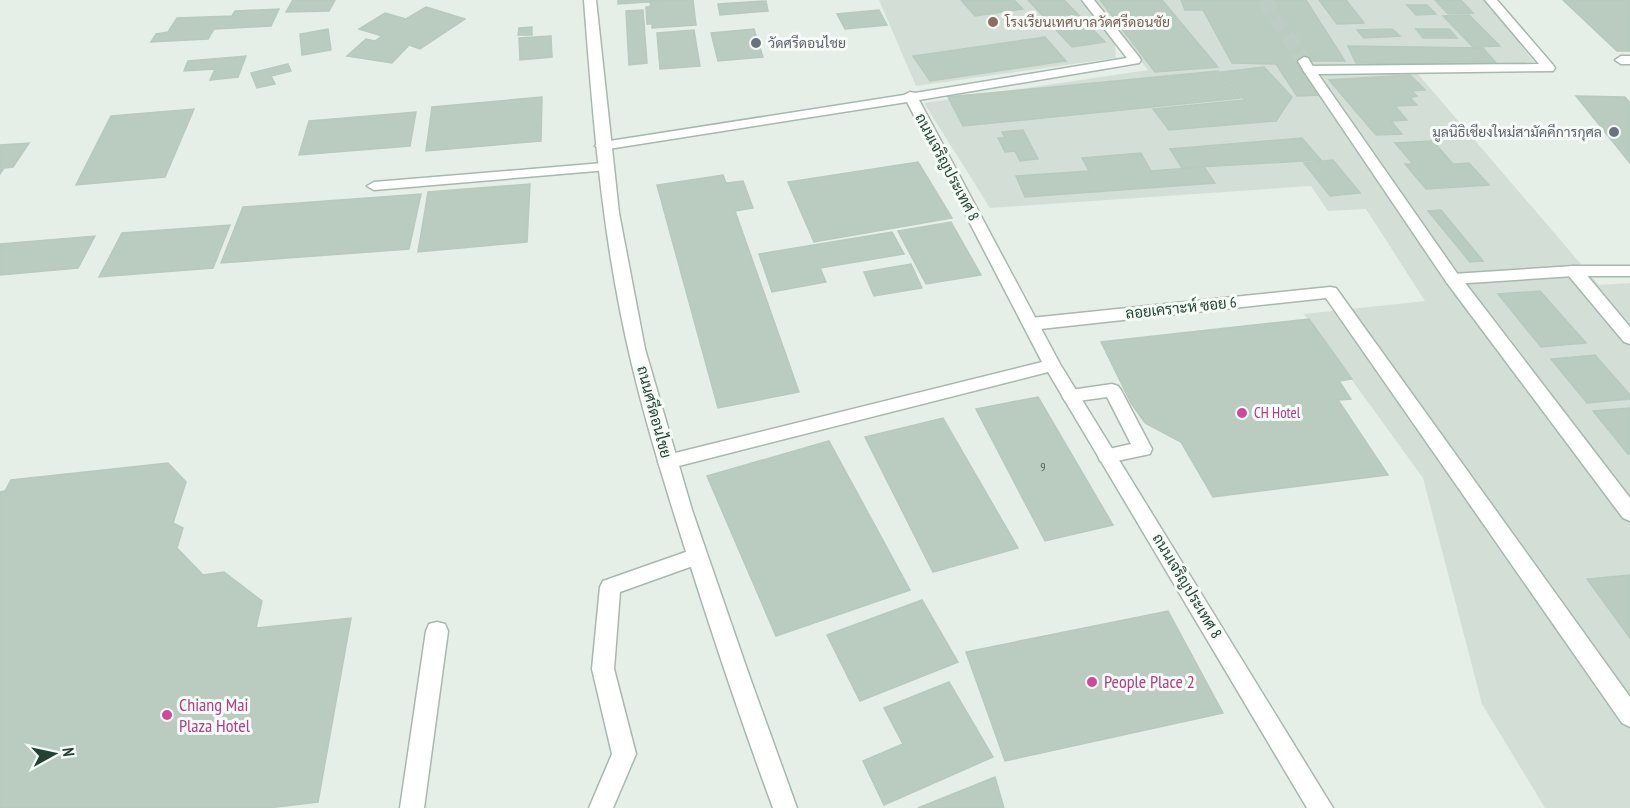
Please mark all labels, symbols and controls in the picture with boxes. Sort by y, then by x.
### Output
place label: โรงเรียนเทศบาลวัดศรีดอนชัย [1004,13,1170,31]
marker: โรงเรียนเทศบาลวัดศรีดอนชัย [986,15,1000,29]
place label: วัดศรีดอนไชย [768,34,846,52]
marker: วัดศรีดอนไชย [749,36,763,50]
street label: ถนนเจริญประเทศ 8 [911,110,984,224]
place label: มูลนิธิเชียงใหม่สามัคคีการกุศล [1432,123,1602,142]
marker: มูลนิธิเชียงใหม่สามัคคีการกุศล [1607,125,1621,139]
street label: ลอยเคราะห์ ซอย 6 [1124,292,1238,323]
street label: ถนนศรีดอนไชย [633,364,676,460]
place label: CH Hotel [1254,403,1301,422]
marker: CH Hotel [1235,406,1249,420]
house number: 9 [1040,459,1046,474]
street label: ถนนเจริญประเทศ 8 [1149,530,1226,642]
place label: People Place 2 [1104,670,1195,693]
marker: People Place 2 [1085,675,1099,689]
place label: Chiang Mai Plaza Hotel [179,693,251,737]
marker: Chiang Mai Plaza Hotel [160,708,174,722]
north arrow [24,724,84,784]
text: N [58,746,79,758]

